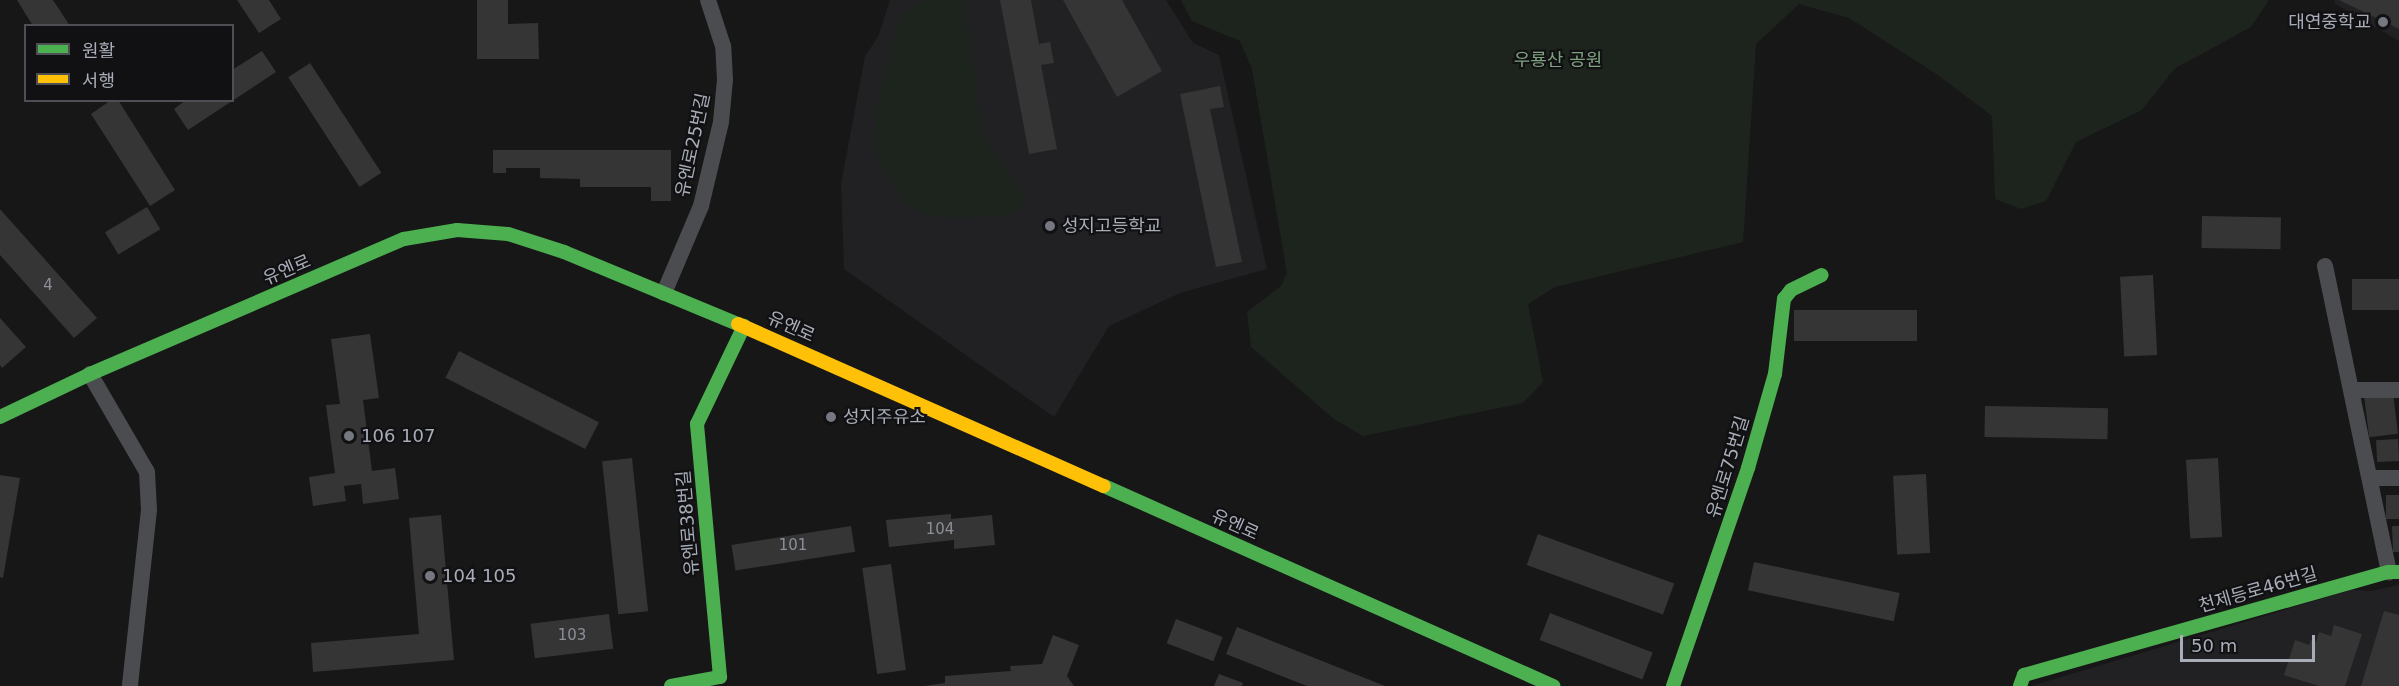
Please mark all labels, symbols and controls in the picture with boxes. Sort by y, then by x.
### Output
place label: 대연중학교 [2288,11,2371,33]
marker: 대연중학교 [2376,15,2390,29]
legend [24,24,234,102]
text: 원활 [82,40,115,61]
park label: 우룡산 공원 [1514,49,1602,71]
text: 서행 [82,70,115,91]
street label: 유엔로25번길 [671,91,715,199]
place label: 성지고등학교 [1062,215,1161,237]
marker: 성지고등학교 [1043,219,1057,233]
street label: 유엔로 [260,250,314,290]
house number: 4 [43,277,53,295]
street label: 유엔로 [764,307,818,347]
place label: 성지주유소 [843,406,926,428]
marker: 성지주유소 [824,410,838,424]
street label: 유엔로75번길 [1702,413,1754,521]
place label: 106 107 [361,425,435,447]
marker: 106 107 [342,429,356,443]
street label: 유엔로38번길 [673,469,703,577]
street label: 유엔로 [1208,505,1262,545]
house number: 104 [926,521,954,539]
house number: 101 [779,537,807,555]
street label: 천제등로46번길 [2196,563,2320,617]
place label: 104 105 [442,565,516,587]
marker: 104 105 [423,569,437,583]
scale bar [2183,623,2318,661]
house number: 103 [558,627,586,645]
text: 50 m [2191,635,2237,656]

